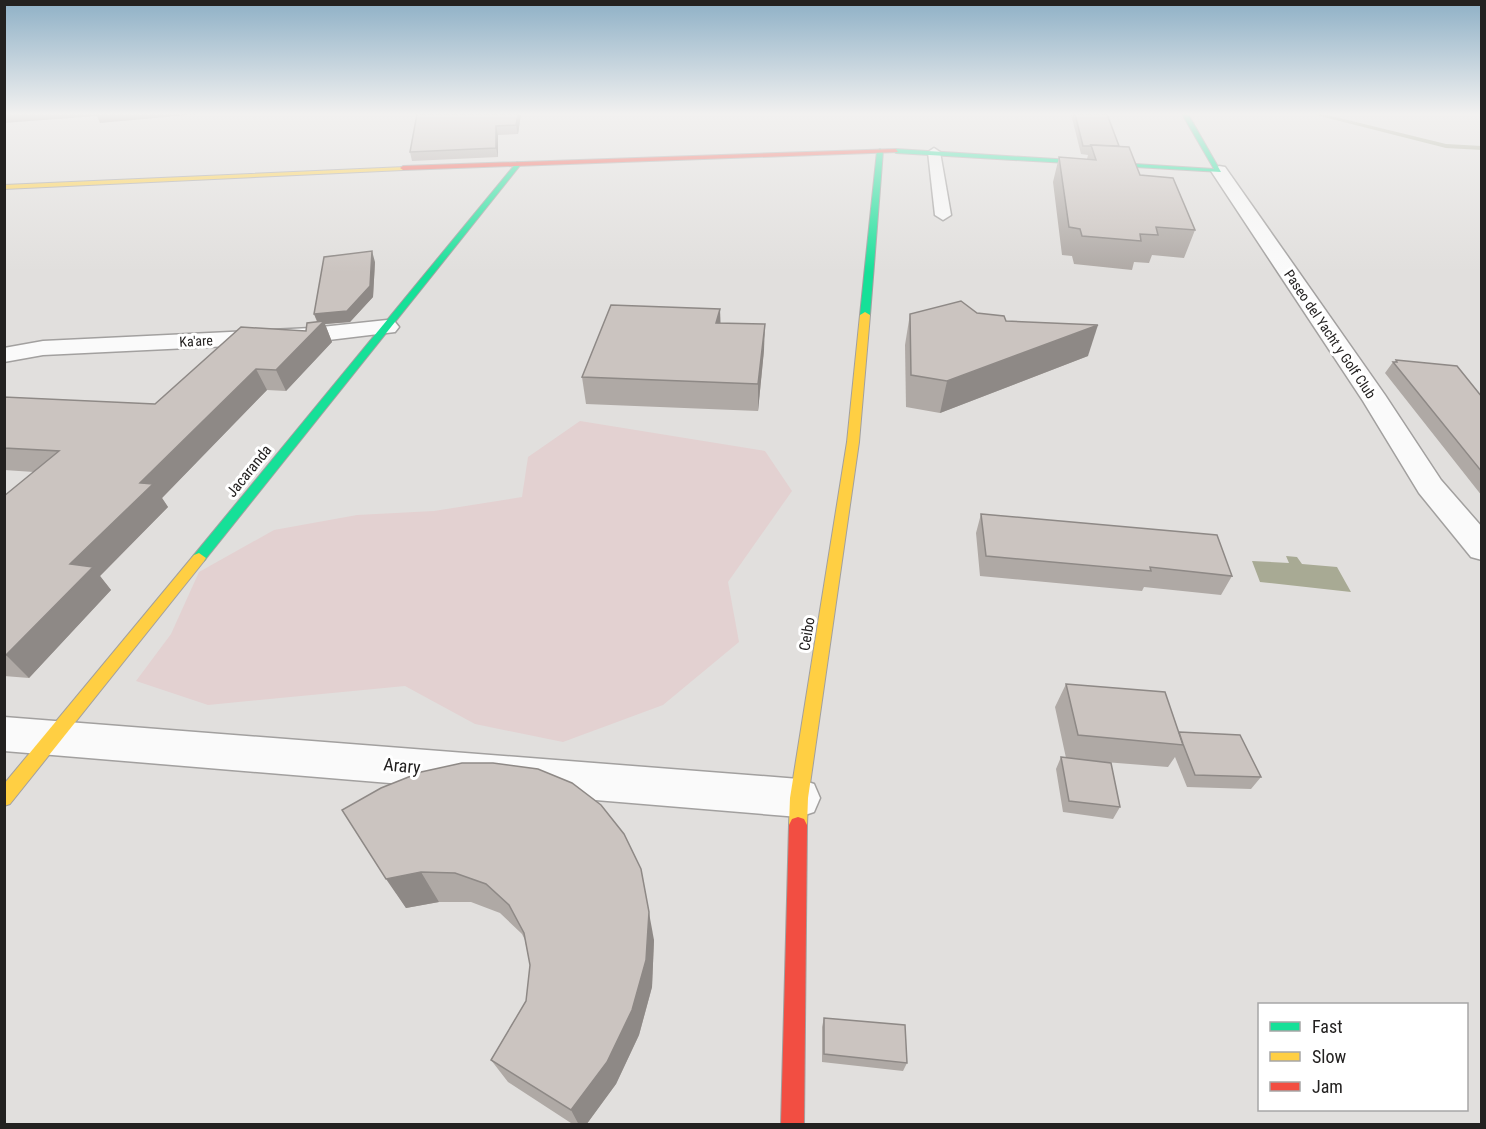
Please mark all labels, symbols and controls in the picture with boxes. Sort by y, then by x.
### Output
street label: Paseo del Yacht y Golf Club [1281,267,1379,401]
street label: Ka'are [179,332,214,350]
street label: Jacaranda [223,441,275,501]
street label: Ceibo [795,616,819,652]
street label: Arary [383,753,422,778]
legend [1258,1003,1468,1111]
text: Fast [1312,1016,1343,1037]
text: Slow [1312,1046,1347,1067]
text: Jam [1312,1076,1343,1097]

